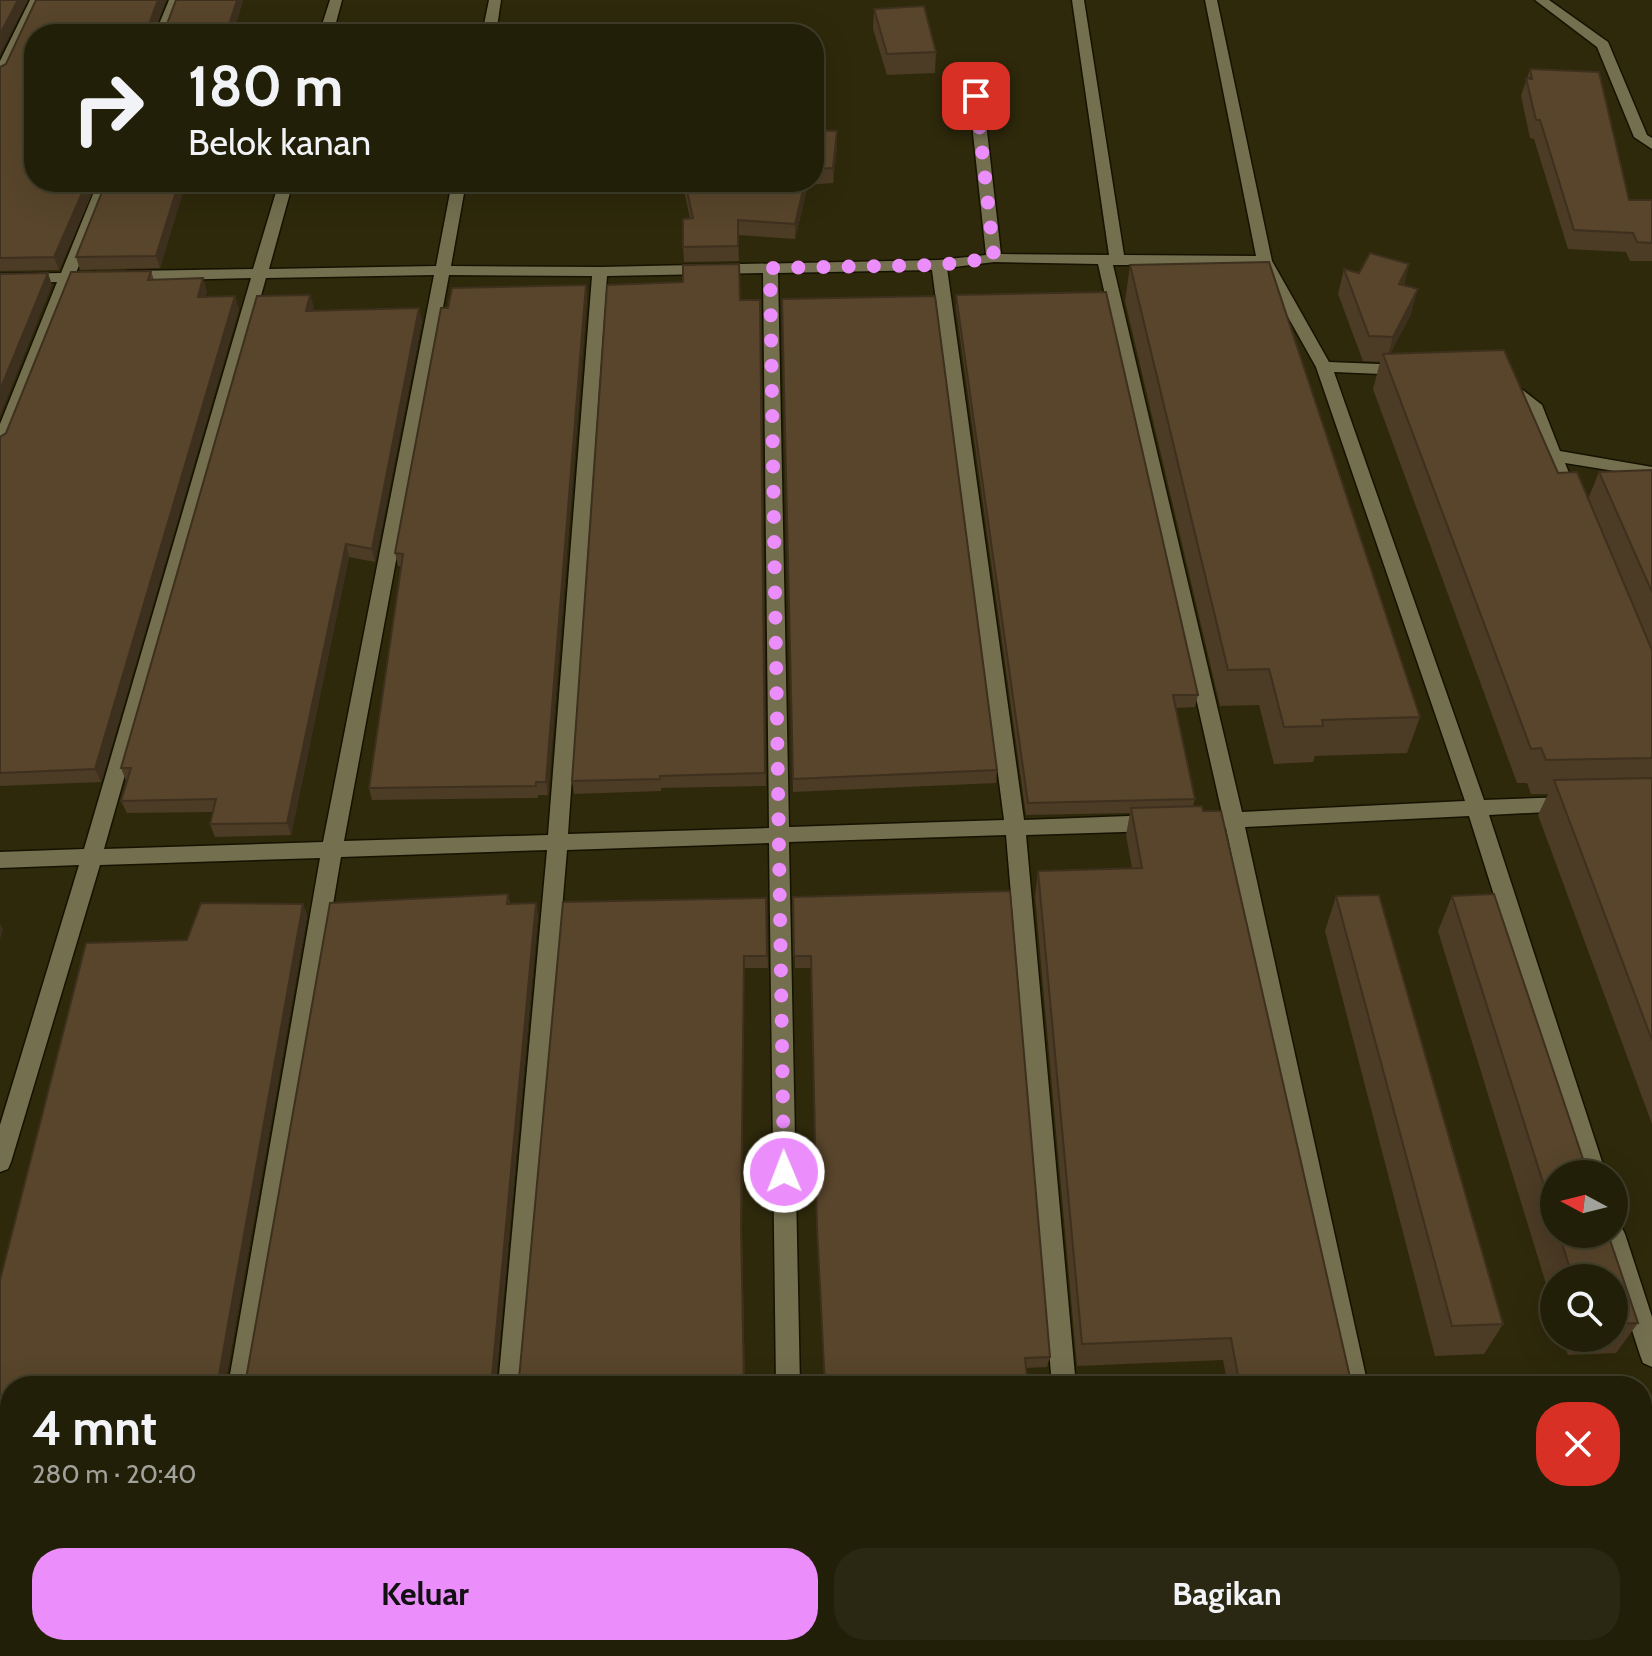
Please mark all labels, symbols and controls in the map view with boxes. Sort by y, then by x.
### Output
text: 180 m [188,52,343,120]
icon: right [56,56,160,160]
pin [942,62,1010,130]
icon: arrive [954,74,998,118]
text: Belok kanan [188,120,371,164]
position arrow [742,1130,826,1214]
north arrow [1540,1160,1628,1248]
map controls [1540,1160,1628,1352]
button: search [1540,1264,1628,1352]
text: 4 mnt [32,1399,157,1457]
button: close [1536,1402,1620,1486]
text: 280 m · 20:40 [32,1458,196,1490]
button: Keluar [32,1548,818,1640]
button: Bagikan [834,1548,1620,1640]

